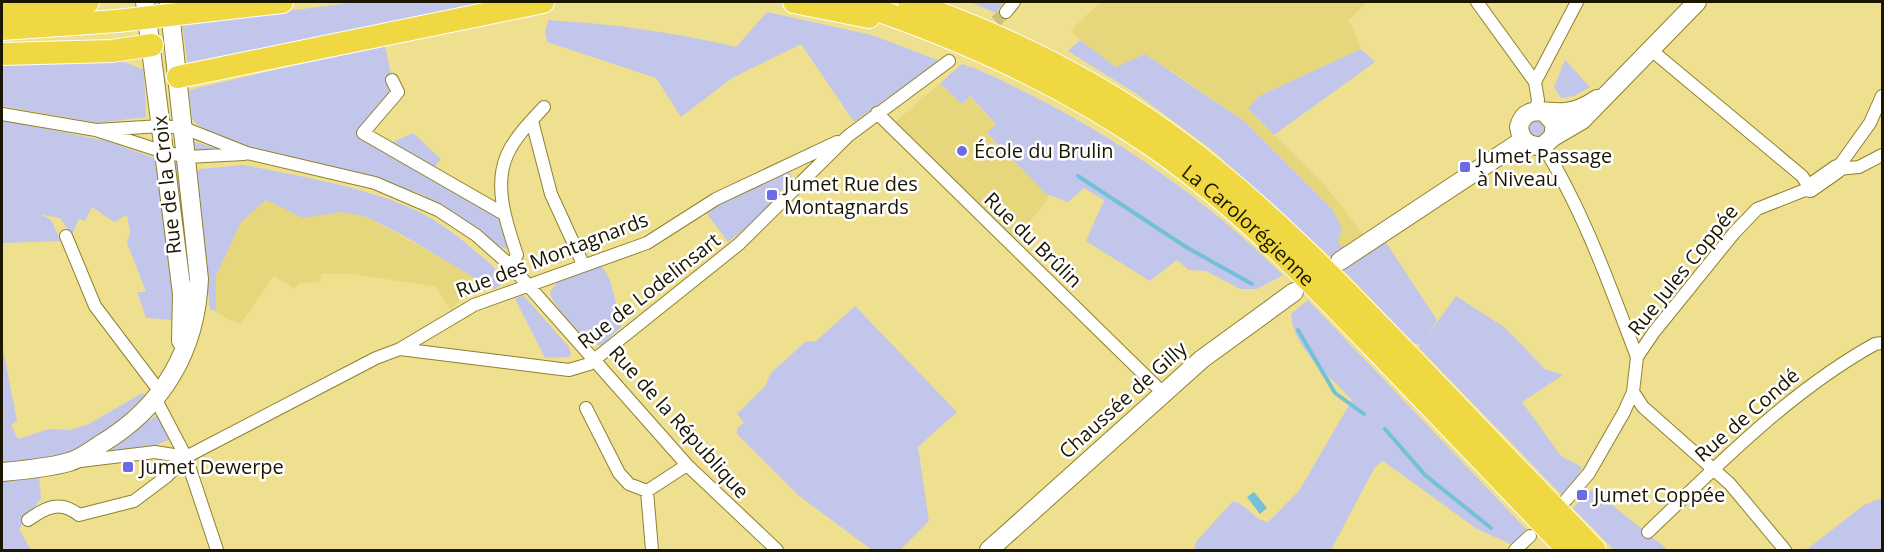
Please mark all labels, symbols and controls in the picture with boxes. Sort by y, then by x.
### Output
street label: Rue de la Croix [146,114,187,256]
place label: École du Brulin [974,137,1114,164]
place label: Jumet Passage à Niveau [1475,142,1612,192]
marker: École du Brulin [955,144,969,158]
street label: La Carolorégienne [1176,158,1321,292]
marker: Jumet Passage à Niveau [1458,160,1472,174]
place label: Jumet Rue des Montagnards [782,170,918,220]
street label: Rue du Brûlin [978,186,1088,293]
marker: Jumet Rue des Montagnards [765,188,779,202]
street label: Rue Jules Coppée [1621,199,1744,341]
street label: Rue des Montagnards [452,205,652,304]
street label: Rue de Lodelinsart [572,226,726,355]
street label: Chaussée de Gilly [1053,334,1193,464]
street label: Rue de la République [603,339,755,504]
street label: Rue de Condé [1689,362,1805,467]
place label: Jumet Dewerpe [138,453,284,480]
marker: Jumet Dewerpe [121,460,135,474]
place label: Jumet Coppée [1592,481,1725,508]
marker: Jumet Coppée [1575,488,1589,502]

